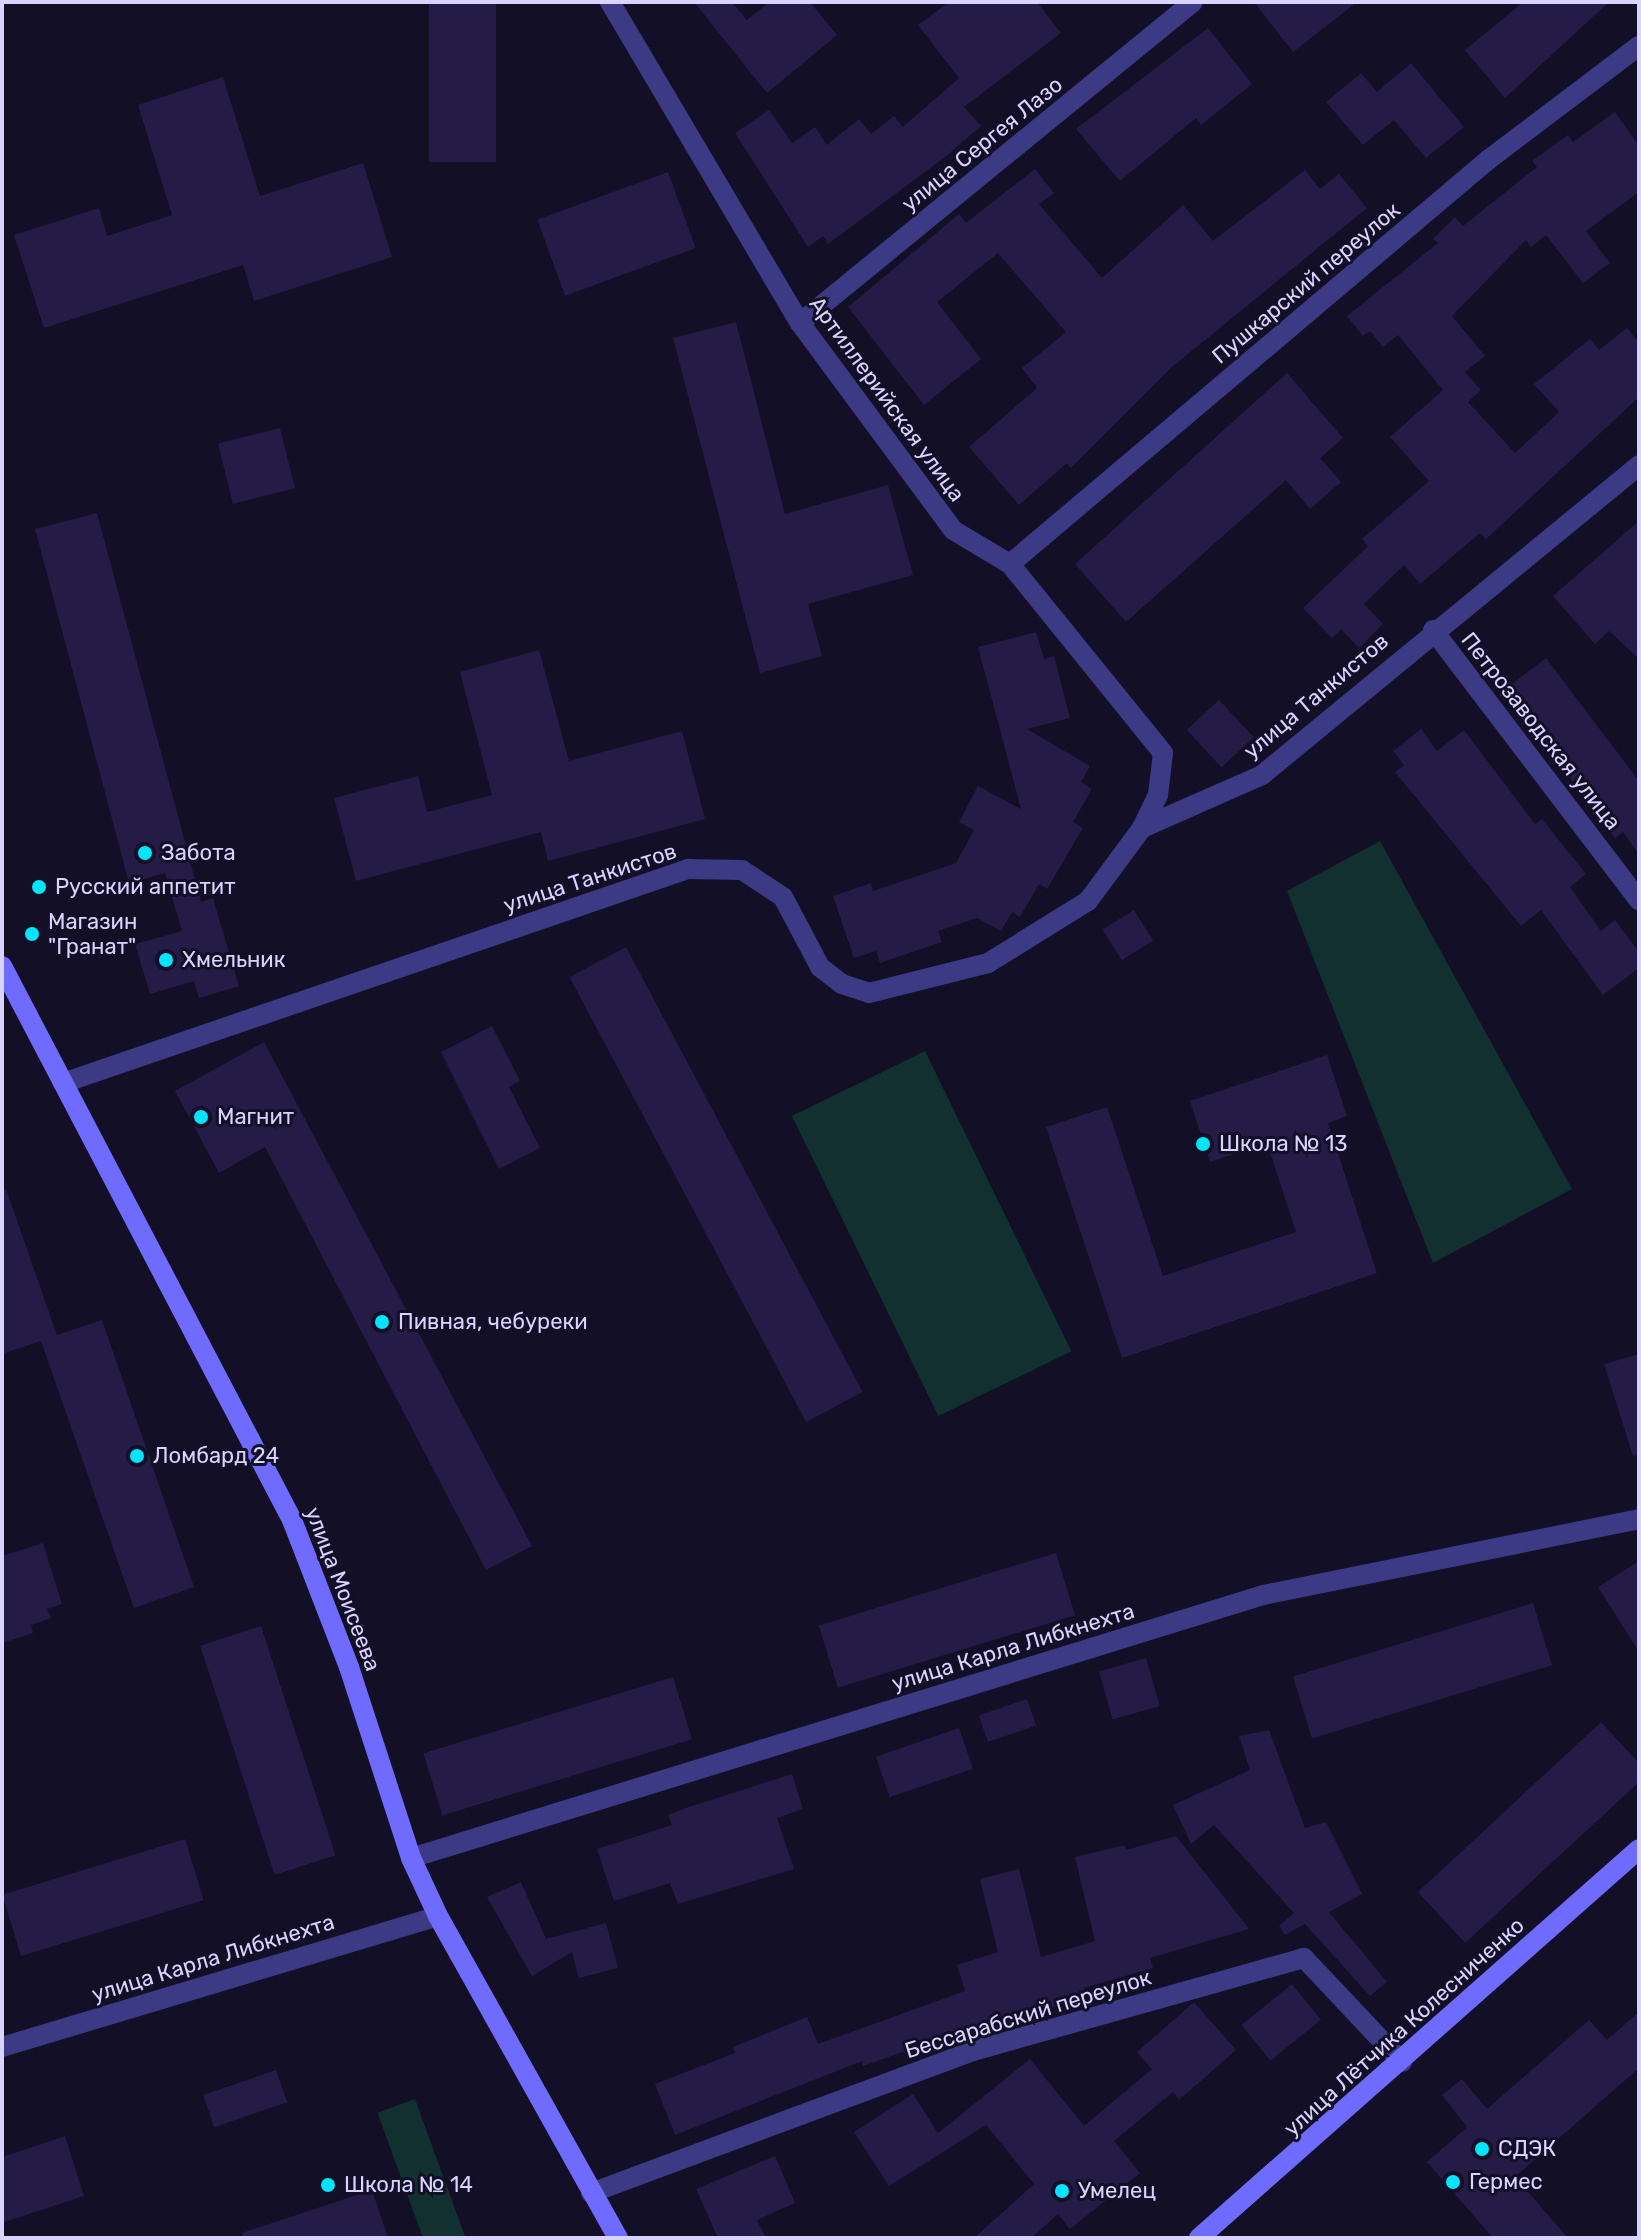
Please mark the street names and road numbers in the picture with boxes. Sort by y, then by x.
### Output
street label: улица Сергея Лазо [896,71,1068,217]
street label: Пушкарский переулок [1207,197,1405,369]
street label: Артиллерийская улица [804,291,970,507]
street label: Петрозаводская улица [1456,627,1626,835]
street label: улица Танкистов [1238,628,1394,764]
street label: улица Танкистов [500,838,680,918]
street label: улица Моисеева [300,1503,386,1675]
street label: улица Карла Либкнехта [888,1597,1138,1697]
street label: улица Карла Либкнехта [88,1908,338,2008]
street label: улица Лётчика Колесниченко [1278,1912,1530,2142]
street label: Бессарабский переулок [902,1964,1154,2064]

